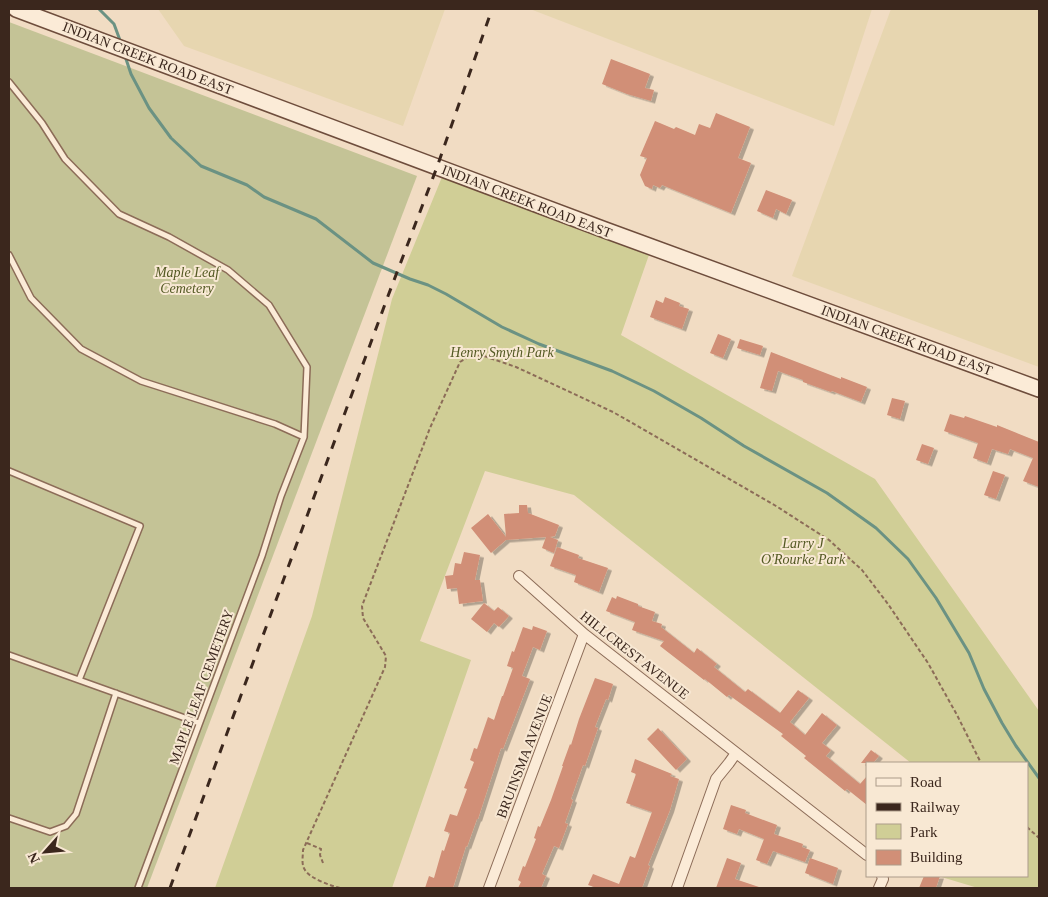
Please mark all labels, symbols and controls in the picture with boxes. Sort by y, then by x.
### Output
street label: INDIAN CREEK ROAD EAST [61,19,235,98]
street label: INDIAN CREEK ROAD EAST [440,162,614,241]
park label: Maple Leaf Cemetery [154,265,221,296]
street label: INDIAN CREEK ROAD EAST [819,302,995,379]
park label: Henry Smyth Park [449,345,554,360]
park label: Larry J O'Rourke Park [761,536,846,567]
street label: MAPLE LEAF CEMETERY [166,607,237,767]
street label: HILLCREST AVENUE [577,608,692,702]
street label: BRUINSMA AVENUE [494,692,555,820]
legend [866,762,1028,877]
text: Road [910,774,942,790]
text: Railway [910,799,960,815]
text: Park [910,824,938,840]
north arrow [20,827,70,877]
text: Building [910,849,963,865]
text: N [25,850,43,866]

